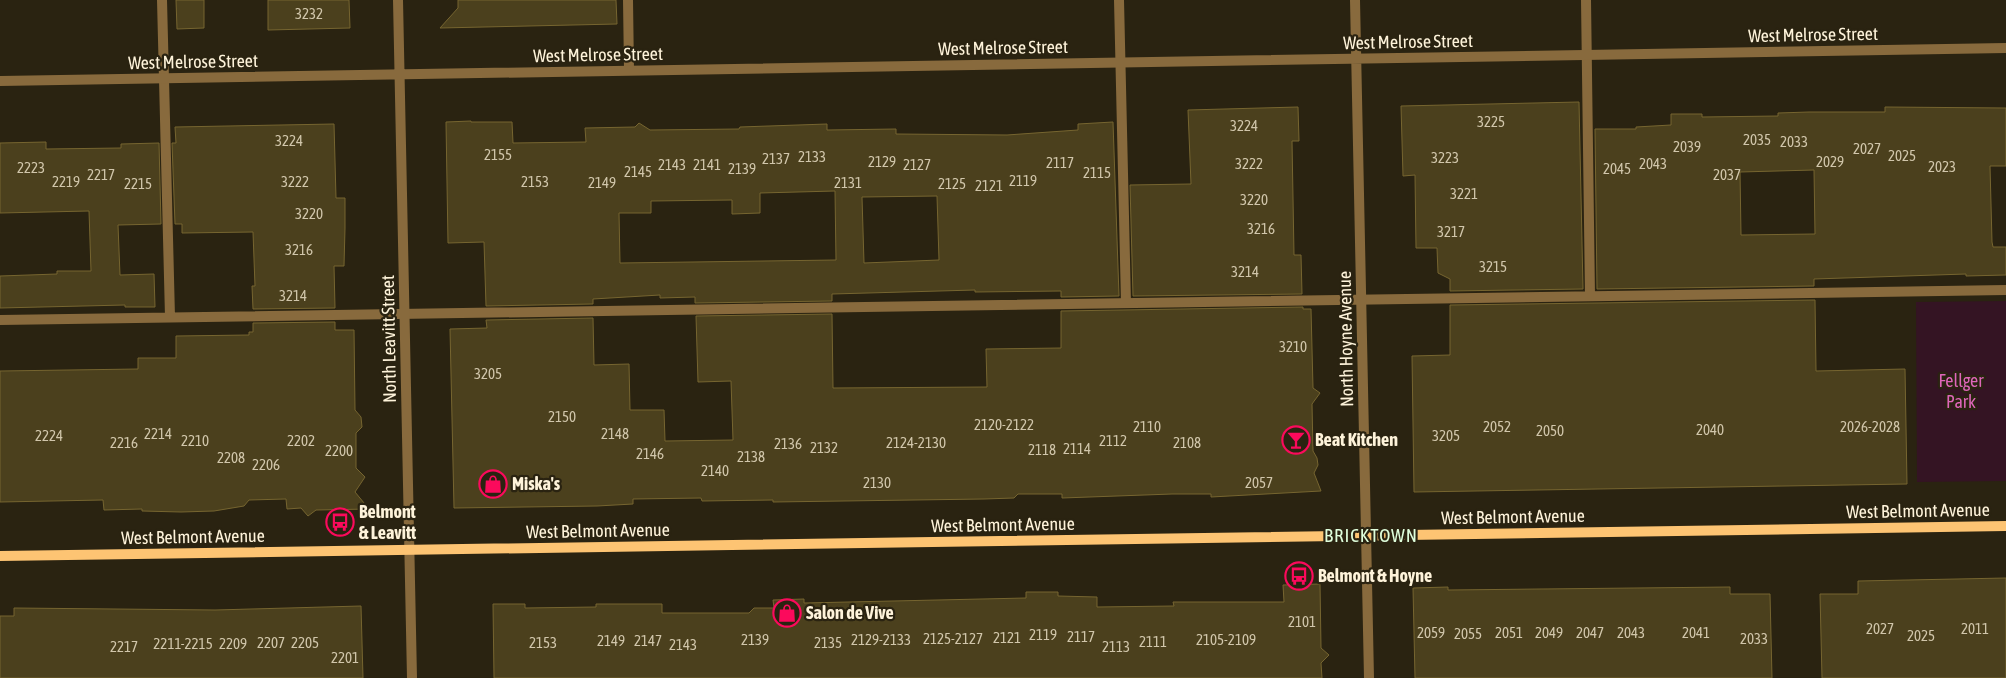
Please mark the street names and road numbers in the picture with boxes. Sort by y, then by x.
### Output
street label: West Melrose Street [1748,23,1878,46]
street label: West Melrose Street [1343,30,1473,53]
street label: West Melrose Street [938,36,1068,59]
street label: West Melrose Street [533,43,663,66]
street label: West Melrose Street [128,50,258,73]
street label: North Hoyne Avenue [1334,271,1357,407]
street label: North Leavitt Street [377,275,400,403]
street label: West Belmont Avenue [1846,499,1990,522]
street label: West Belmont Avenue [1441,505,1585,528]
street label: West Belmont Avenue [931,513,1075,536]
street label: West Belmont Avenue [526,519,670,542]
street label: West Belmont Avenue [121,525,265,548]

